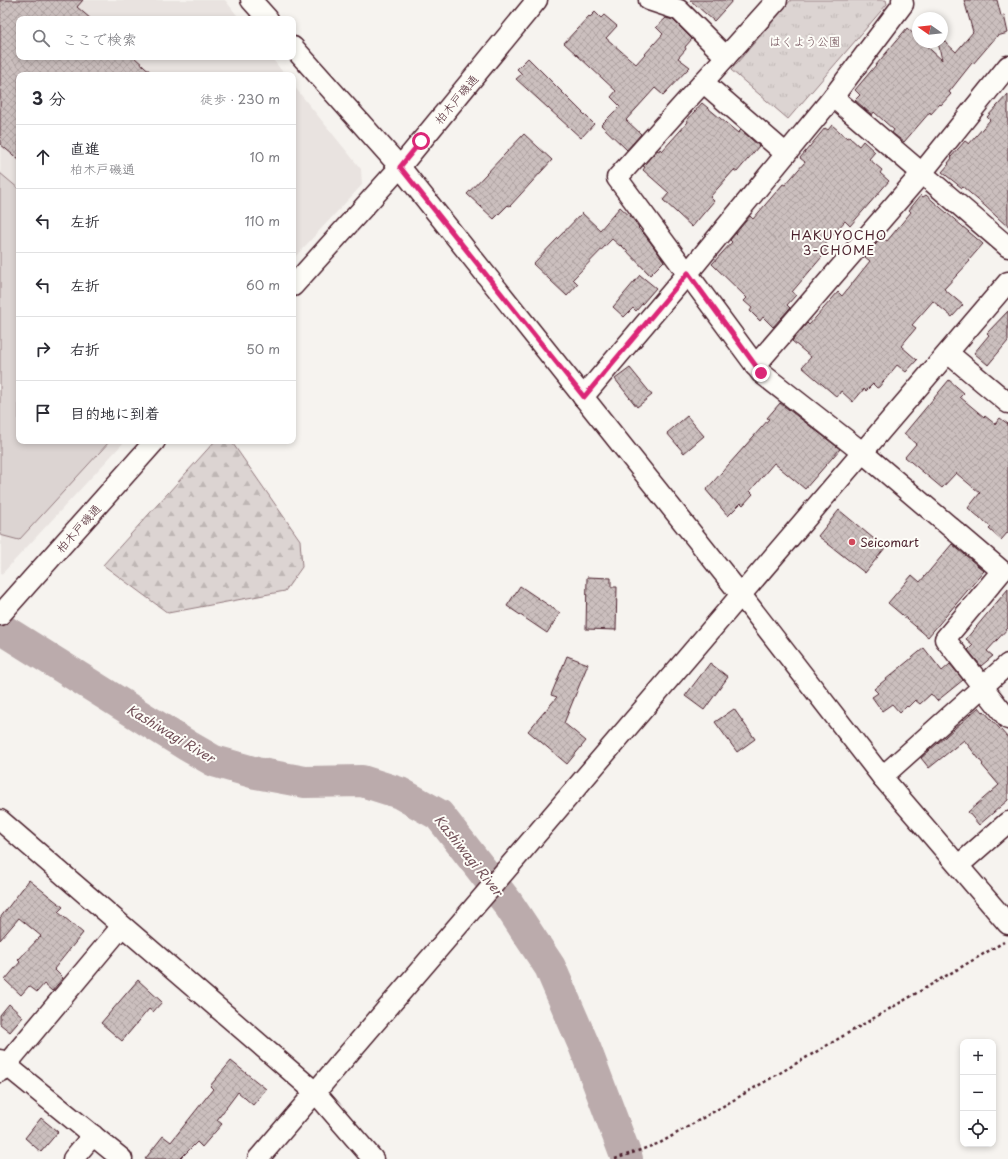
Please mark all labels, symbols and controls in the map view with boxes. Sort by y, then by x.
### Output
north arrow [912,12,948,48]
search box [16,16,296,60]
icon: search [30,27,52,49]
text: ここで検索 [62,27,137,50]
park label: はくよう公園 [769,32,841,50]
street label: 柏木戸磯通 [430,70,482,128]
text: 3 分 [32,85,66,111]
text: 徒歩 · 230 m [200,89,280,108]
route start [412,132,430,150]
text: 直進 [70,136,100,159]
icon: ahead [32,146,54,168]
text: 10 m [250,147,280,166]
text: 柏木戸磯通 [70,159,135,178]
text: 左折 [70,209,100,232]
icon: left [32,210,54,232]
text: 110 m [245,211,280,230]
district label: HAKUYOCHO 3-CHOME [791,225,887,259]
text: 左折 [70,273,100,296]
icon: left [32,274,54,296]
text: 60 m [246,275,280,294]
text: 右折 [70,337,100,360]
icon: right [32,338,54,360]
text: 50 m [246,339,280,358]
route end [752,364,770,382]
text: 目的地に到着 [70,401,160,424]
icon: arrive [32,402,54,424]
street label: 柏木戸磯通 [51,500,105,556]
place label: Seicomart [860,533,919,551]
marker: Seicomart [847,537,857,547]
water label: Kashiwagi River [124,699,220,768]
water label: Kashiwagi River [430,810,509,901]
map controls [960,1039,996,1147]
button: + [960,1039,996,1075]
button: − [960,1075,996,1111]
button: locate [960,1111,996,1147]

